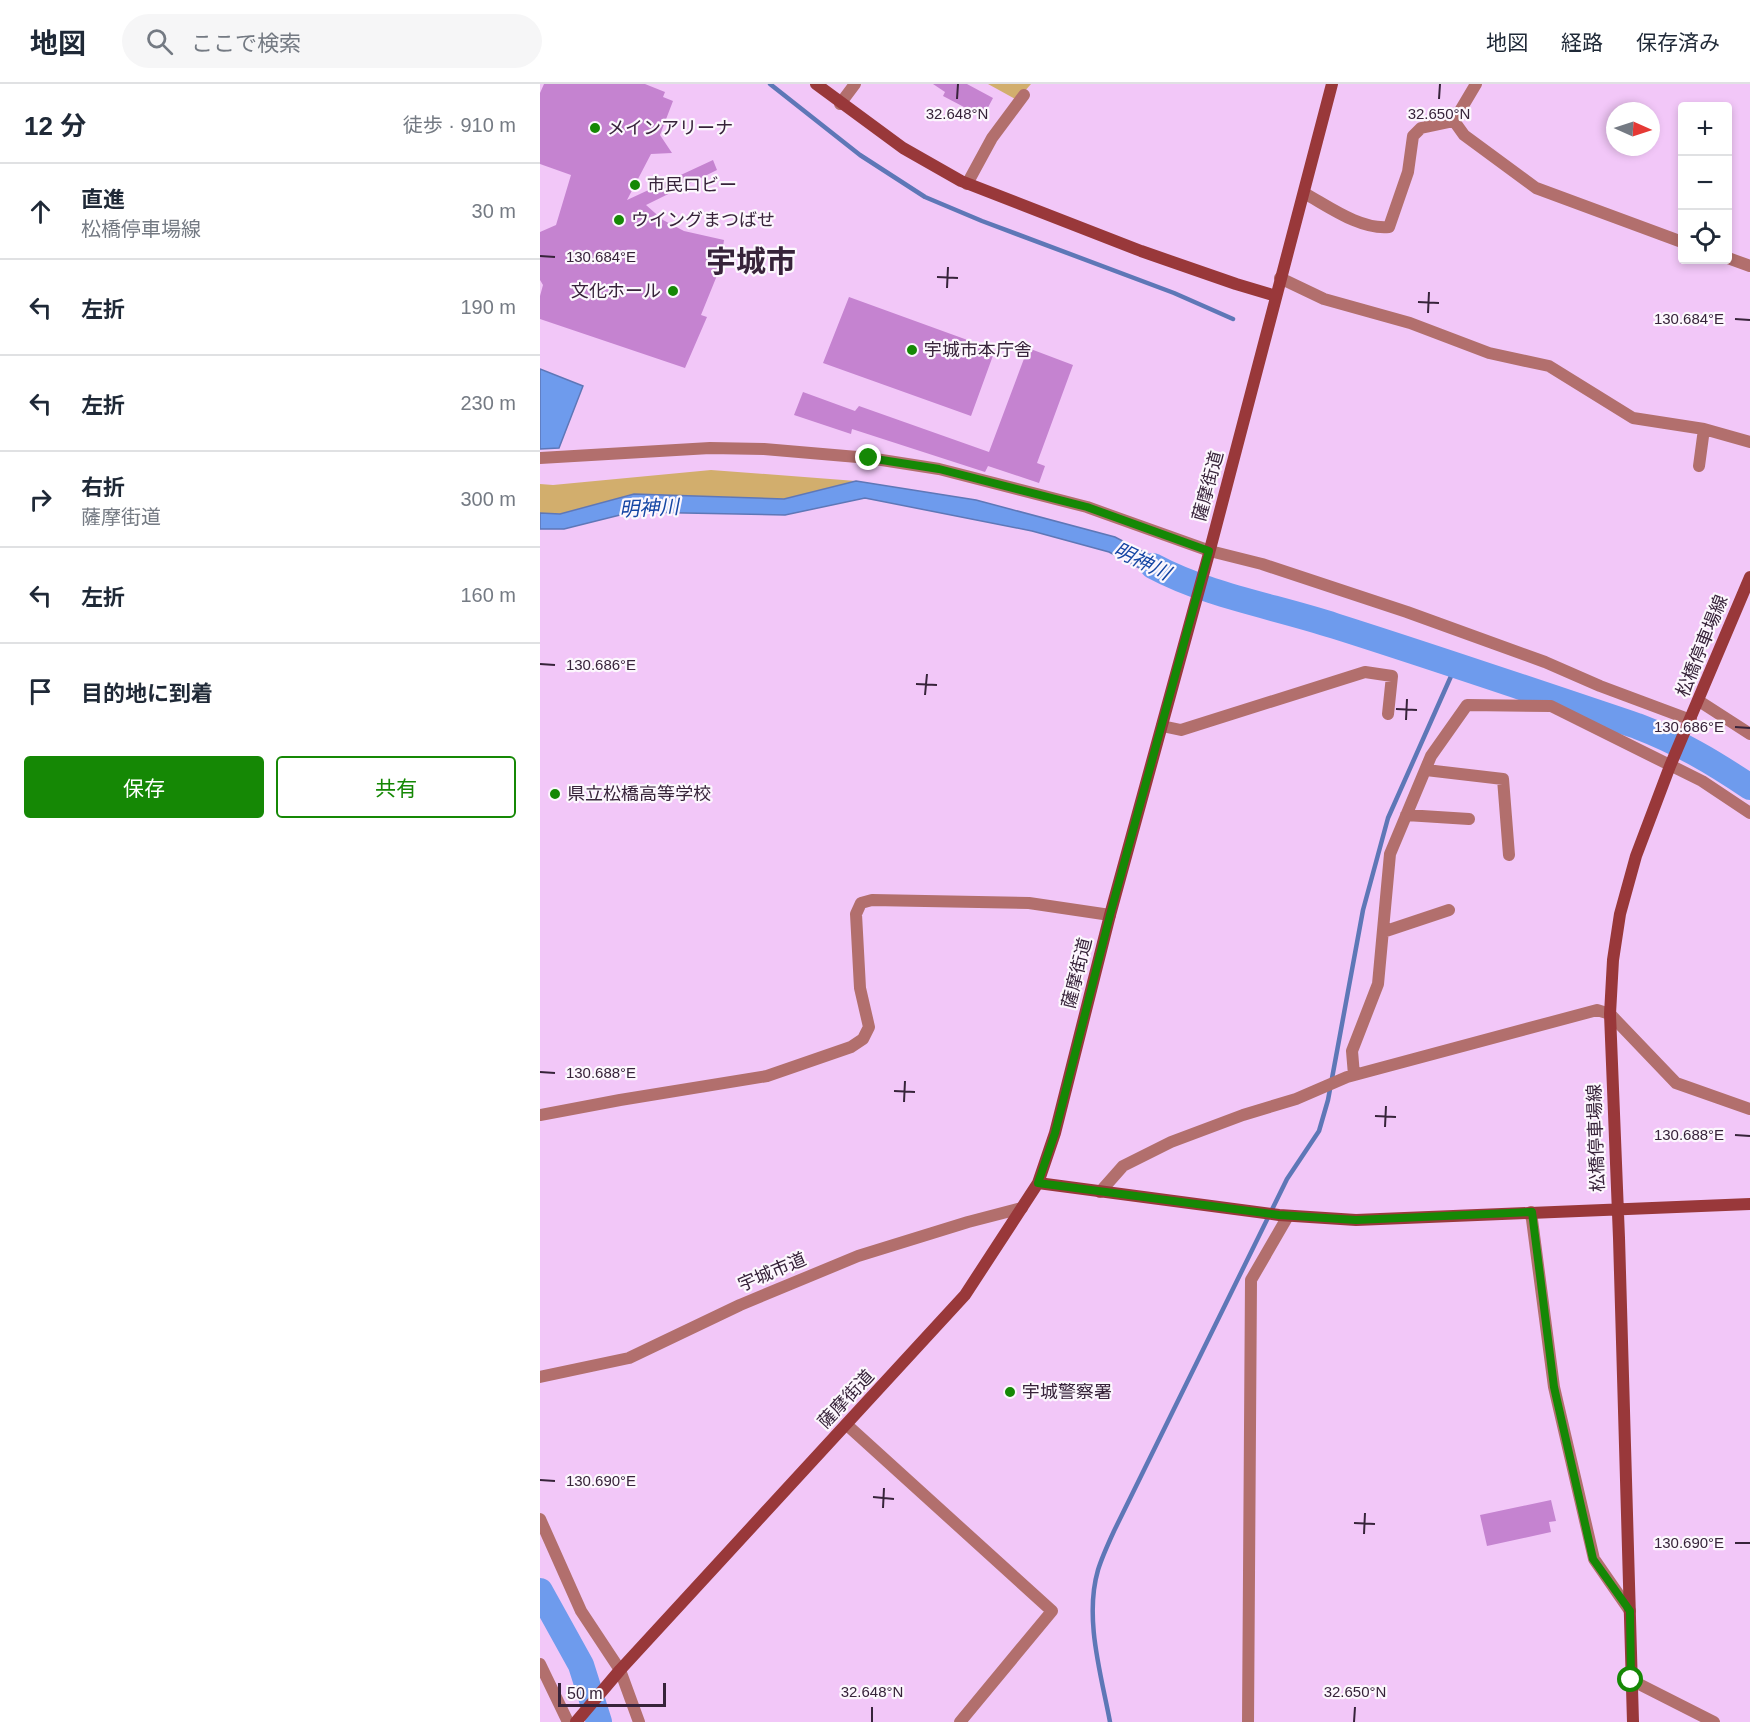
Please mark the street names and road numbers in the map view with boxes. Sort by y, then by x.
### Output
street label: 薩摩街道 [1189,449,1227,523]
street label: 松橋停車場線 [1672,592,1732,700]
street label: 薩摩街道 [1059,936,1095,1010]
street label: 松橋停車場線 [1584,1084,1608,1192]
street label: 宇城市道 [735,1249,809,1295]
street label: 薩摩街道 [814,1366,878,1432]

